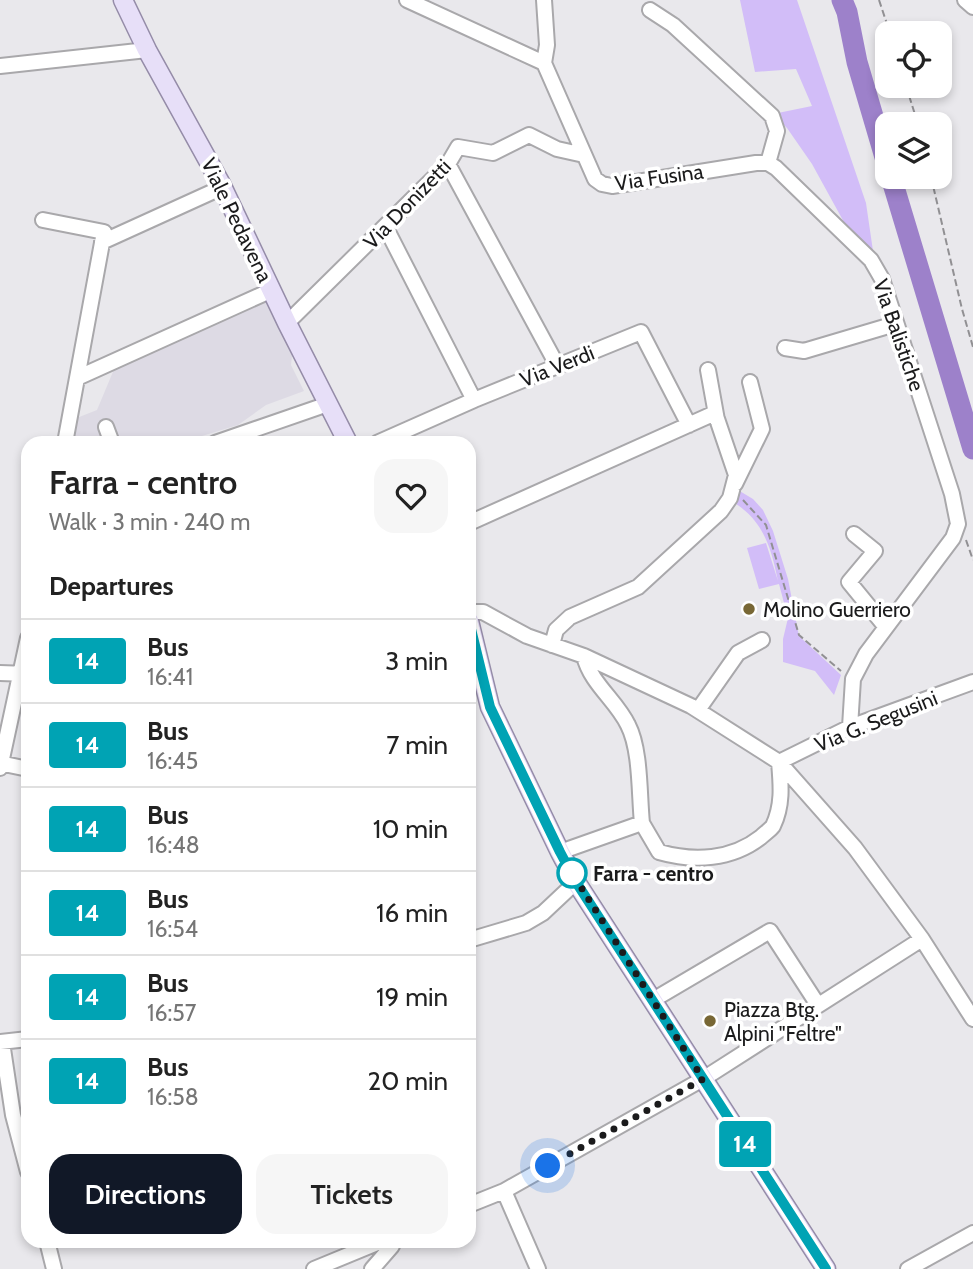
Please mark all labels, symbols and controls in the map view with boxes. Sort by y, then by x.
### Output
map controls [875,21,952,189]
button: locate [875,21,952,98]
button: layers [875,112,952,189]
street label: Viale Pedavena [196,154,278,286]
street label: Via Donizetti [358,154,456,254]
street label: Via Fusina [613,158,705,196]
street label: Via Balistiche [868,276,930,395]
street label: Via Verdi [516,340,598,392]
button: heart [374,459,448,533]
text: Farra - centro [49,462,237,502]
text: Walk · 3 min · 240 m [49,508,251,536]
text: Departures [49,570,173,602]
place label: Molino Guerriero [763,597,911,622]
marker: Molino Guerriero [741,601,757,617]
text: Bus [147,631,188,663]
text: 3 min [385,645,448,677]
text: 14 [76,646,99,675]
text: 16:41 [147,663,193,691]
street label: Via G. Segusini [811,685,941,757]
text: Bus [147,715,188,747]
text: 7 min [386,729,448,761]
text: 14 [76,730,99,759]
text: 16:45 [147,747,198,775]
text: Bus [147,799,188,831]
text: 10 min [373,813,448,845]
text: 14 [76,814,99,843]
text: 16:48 [147,831,200,859]
marker: Farra - centro [557,858,587,888]
place label: Farra - centro [593,861,714,886]
text: Bus [147,883,188,915]
text: 16 min [376,897,448,929]
text: 14 [76,898,99,927]
text: 16:54 [147,915,198,943]
text: Bus [147,967,188,999]
text: 19 min [376,981,448,1013]
text: 14 [76,982,99,1011]
place label: Piazza Btg. Alpini "Feltre" [724,997,842,1046]
text: 16:57 [147,999,196,1027]
marker: Piazza Btg. Alpini "Feltre" [702,1013,718,1029]
text: Bus [147,1051,188,1083]
text: 20 min [368,1065,448,1097]
text: 14 [76,1066,99,1095]
text: 16:58 [147,1083,199,1111]
line badge: 14 [714,1121,776,1167]
text: 14 [733,1129,757,1158]
your location [530,1148,565,1183]
button: Directions [49,1154,242,1234]
button: Tickets [256,1154,448,1234]

